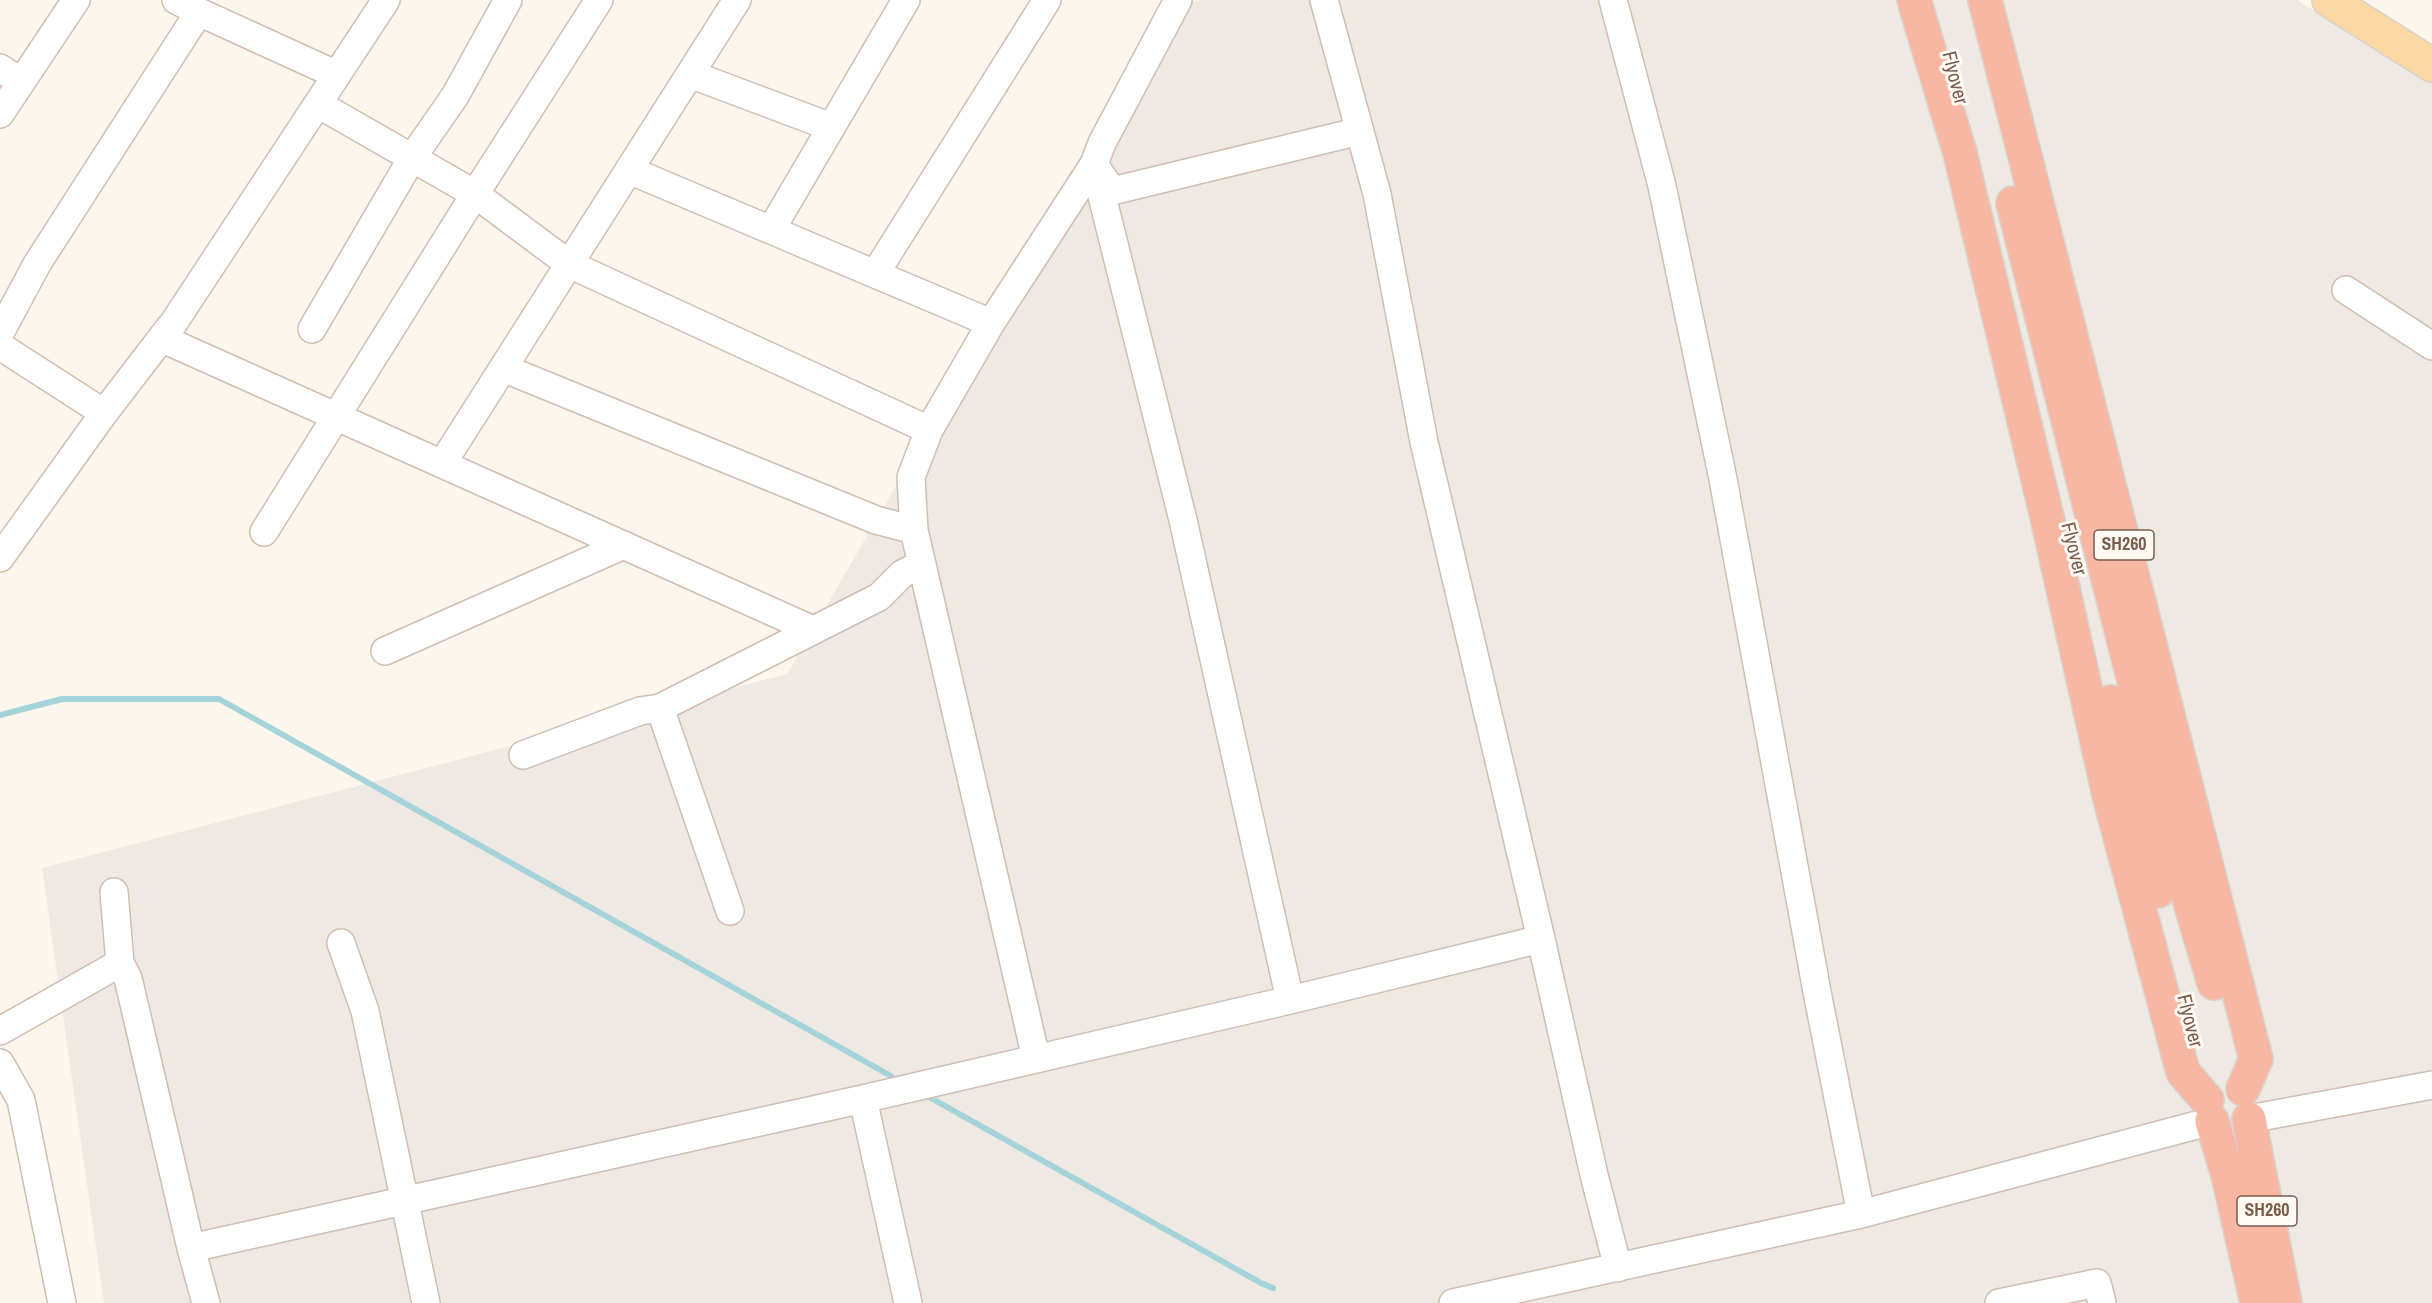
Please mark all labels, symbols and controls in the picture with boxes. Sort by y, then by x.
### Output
street label: Flyover [1936,49,1972,107]
street label: Flyover [2055,520,2091,578]
road number: SH260 [2094,530,2154,560]
street label: Flyover [2171,992,2207,1050]
road number: SH260 [2237,1196,2297,1226]

